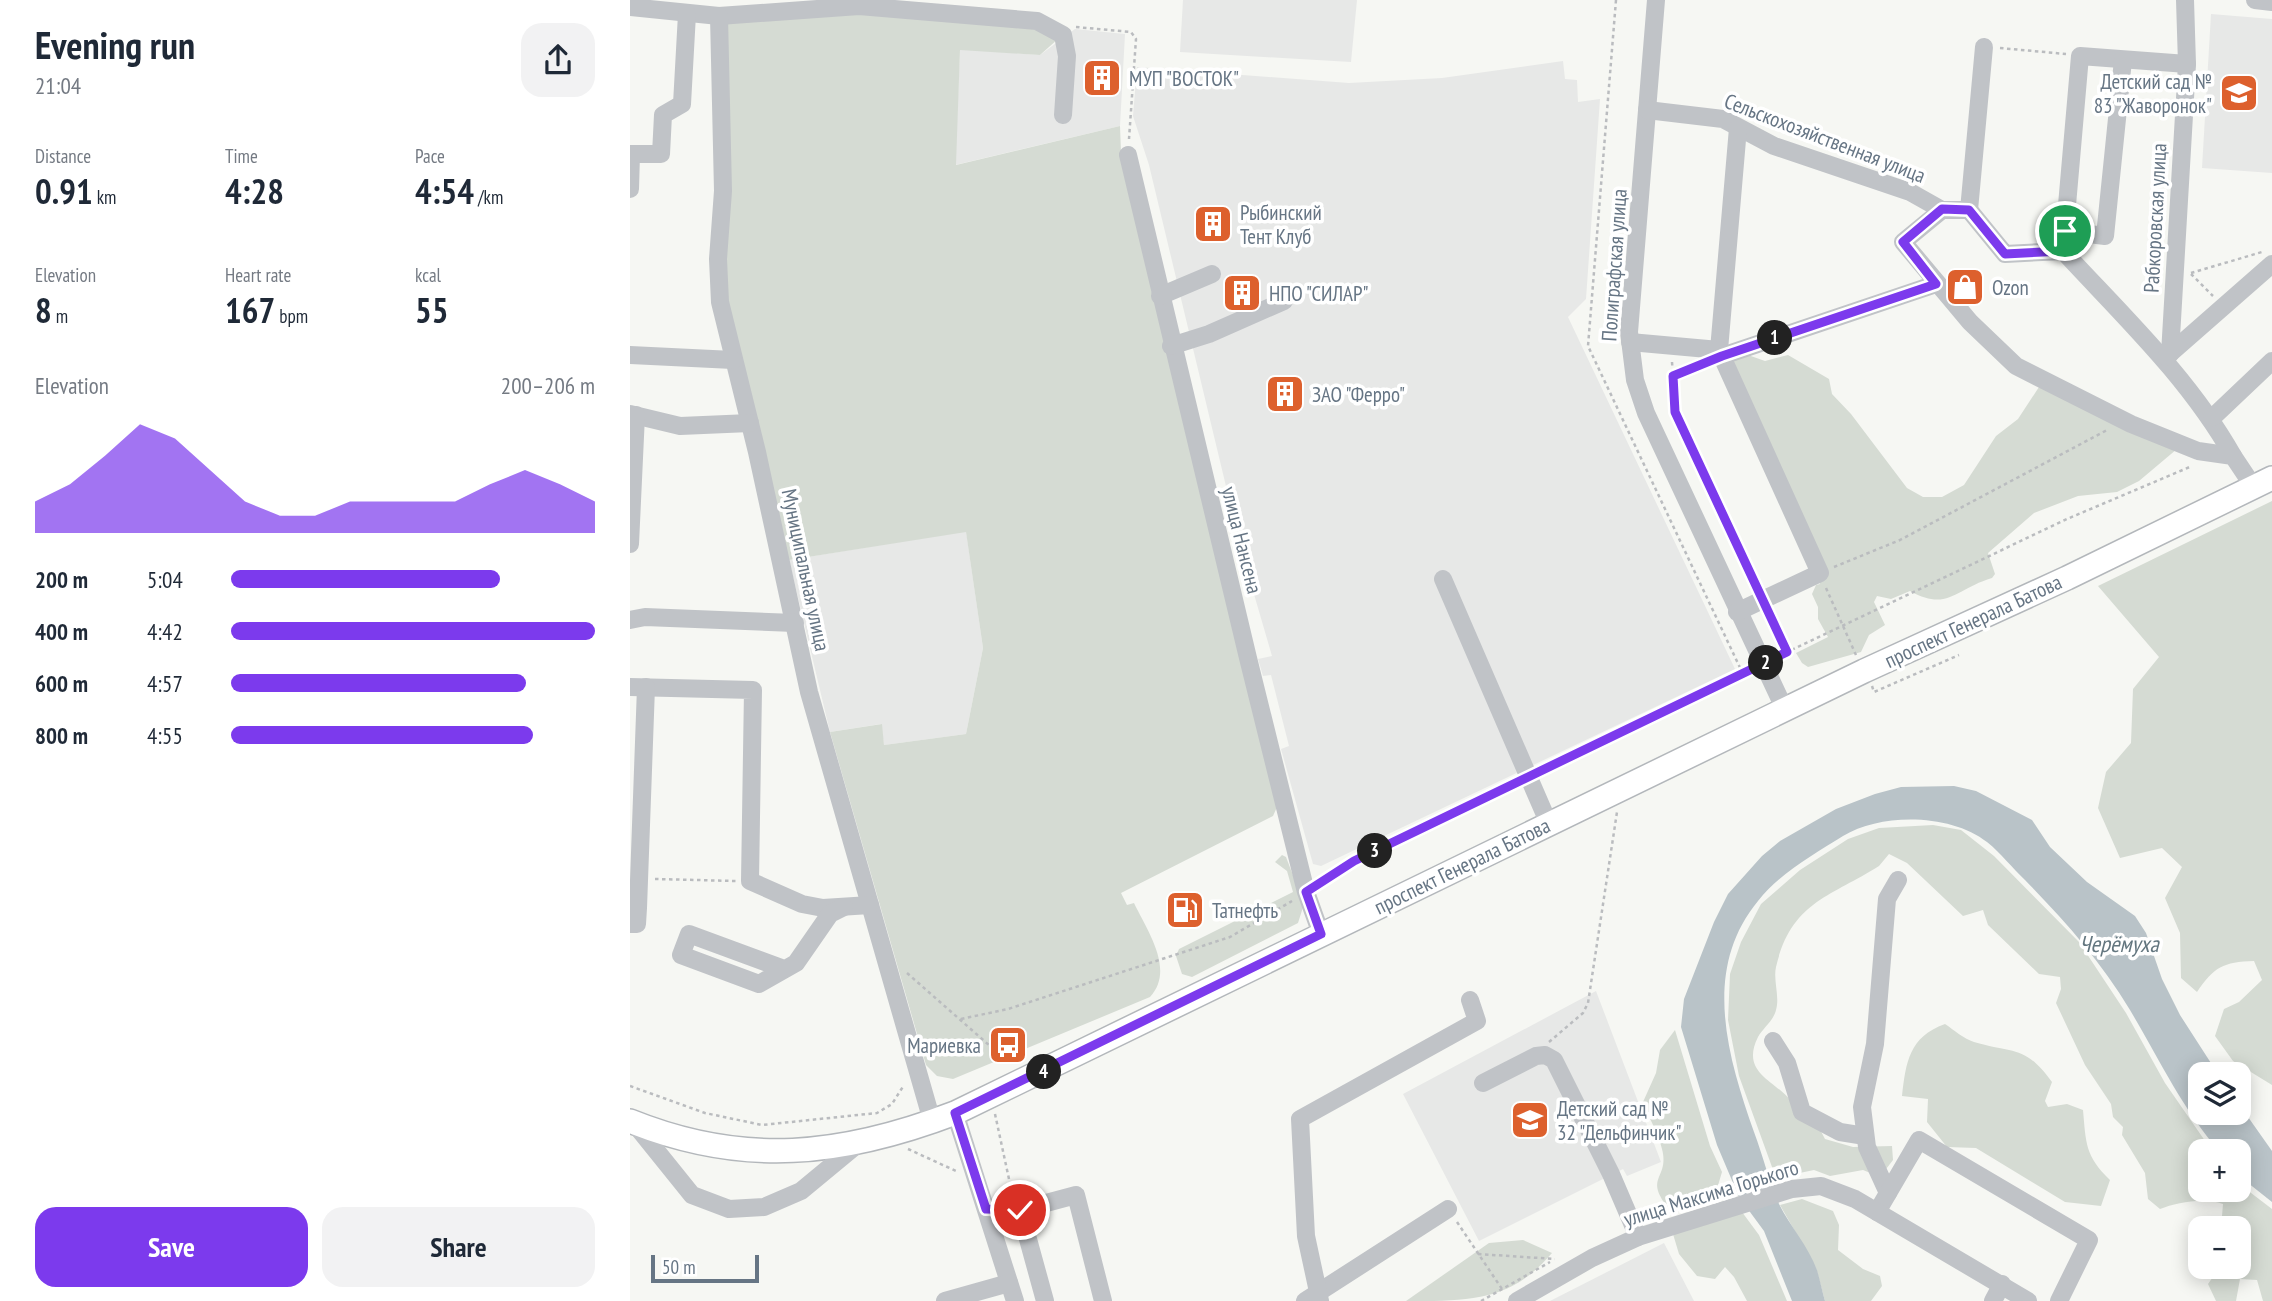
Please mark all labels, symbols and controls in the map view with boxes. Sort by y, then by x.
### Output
text: Evening run [35,20,195,69]
button: share [521,23,595,97]
building icon: МУП "ВОСТОК" [1081,57,1123,99]
place label: МУП "ВОСТОК" [1129,65,1239,92]
place label: Детский сад № 83 "Жаворонок" [2094,68,2212,119]
text: 21:04 [35,71,81,100]
school or university icon: Детский сад № 83 "Жаворонок" [2218,72,2260,114]
street label: Сельскохозяйственная улица [1721,87,1929,189]
street label: Рабкоровская улица [2138,143,2172,293]
text: Distance [35,144,91,168]
text: Time [225,144,258,168]
text: Pace [415,144,445,168]
text: 0.91 [35,168,93,214]
text: 4:28 [225,168,284,214]
text: 4:54 [415,168,474,214]
text: km [93,185,116,209]
text: /km [474,185,503,209]
street label: Полиграфская улица [1595,188,1633,342]
place label: Рыбинский Тент Клуб [1240,199,1322,250]
pin [2035,201,2095,261]
building icon: Рыбинский Тент Клуб [1192,203,1234,245]
icon: arrive [2046,212,2084,250]
text: Elevation [35,263,96,287]
text: Heart rate [225,263,291,287]
text: kcal [415,263,441,287]
shop icon: Ozon [1944,266,1986,308]
building icon: НПО "СИЛАР" [1221,272,1263,314]
place label: Ozon [1992,274,2029,301]
place label: НПО "СИЛАР" [1269,280,1368,307]
text: 8 [35,287,52,333]
text: 167 [225,287,275,333]
text: 55 [415,287,448,333]
text: m [52,304,68,328]
text: bpm [275,304,308,328]
pin: 1 [1758,320,1792,356]
text: 1 [1770,325,1779,349]
text: Elevation [35,371,109,400]
text: 200–206 m [501,371,595,400]
building icon: ЗАО "Ферро" [1264,373,1306,415]
place label: ЗАО "Ферро" [1312,381,1405,408]
street label: улица Нансена [1216,484,1268,596]
street label: Муниципальная улица [776,486,836,654]
text: 200 m [35,565,88,594]
text: 5:04 [147,565,183,594]
street label: проспект Генерала Батова [1880,568,2066,674]
text: 400 m [35,617,88,646]
text: 4:42 [147,617,183,646]
pin: 2 [1748,646,1784,680]
text: 2 [1761,650,1770,674]
text: 600 m [35,669,88,698]
text: 4:57 [147,669,183,698]
text: 800 m [35,721,88,750]
text: 4:55 [147,721,183,750]
street label: проспект Генерала Батова [1370,812,1554,920]
pin: 3 [1358,834,1392,868]
text: 3 [1370,838,1379,862]
fuel station icon: Татнефть [1164,889,1206,931]
place label: Татнефть [1212,897,1278,924]
water label: Черёмуха [2079,929,2161,958]
bus stop icon: Мариевка [987,1024,1029,1066]
place label: Мариевка [907,1032,981,1059]
pin: 4 [1026,1054,1062,1090]
text: 4 [1039,1059,1048,1083]
map controls [2188,1062,2251,1279]
button: layers [2188,1062,2251,1125]
place label: Детский сад № 32 "Дельфинчик" [1557,1095,1681,1146]
school or university icon: Детский сад № 32 "Дельфинчик" [1509,1099,1551,1141]
button: + [2188,1139,2251,1202]
street label: улица Максима Горького [1620,1154,1802,1232]
pin [990,1180,1050,1240]
icon: check [1001,1191,1039,1229]
button: Save [35,1207,308,1287]
button: Share [322,1207,595,1287]
button: − [2188,1216,2251,1279]
scale bar [651,1252,760,1284]
text: 50 m [662,1255,696,1279]

